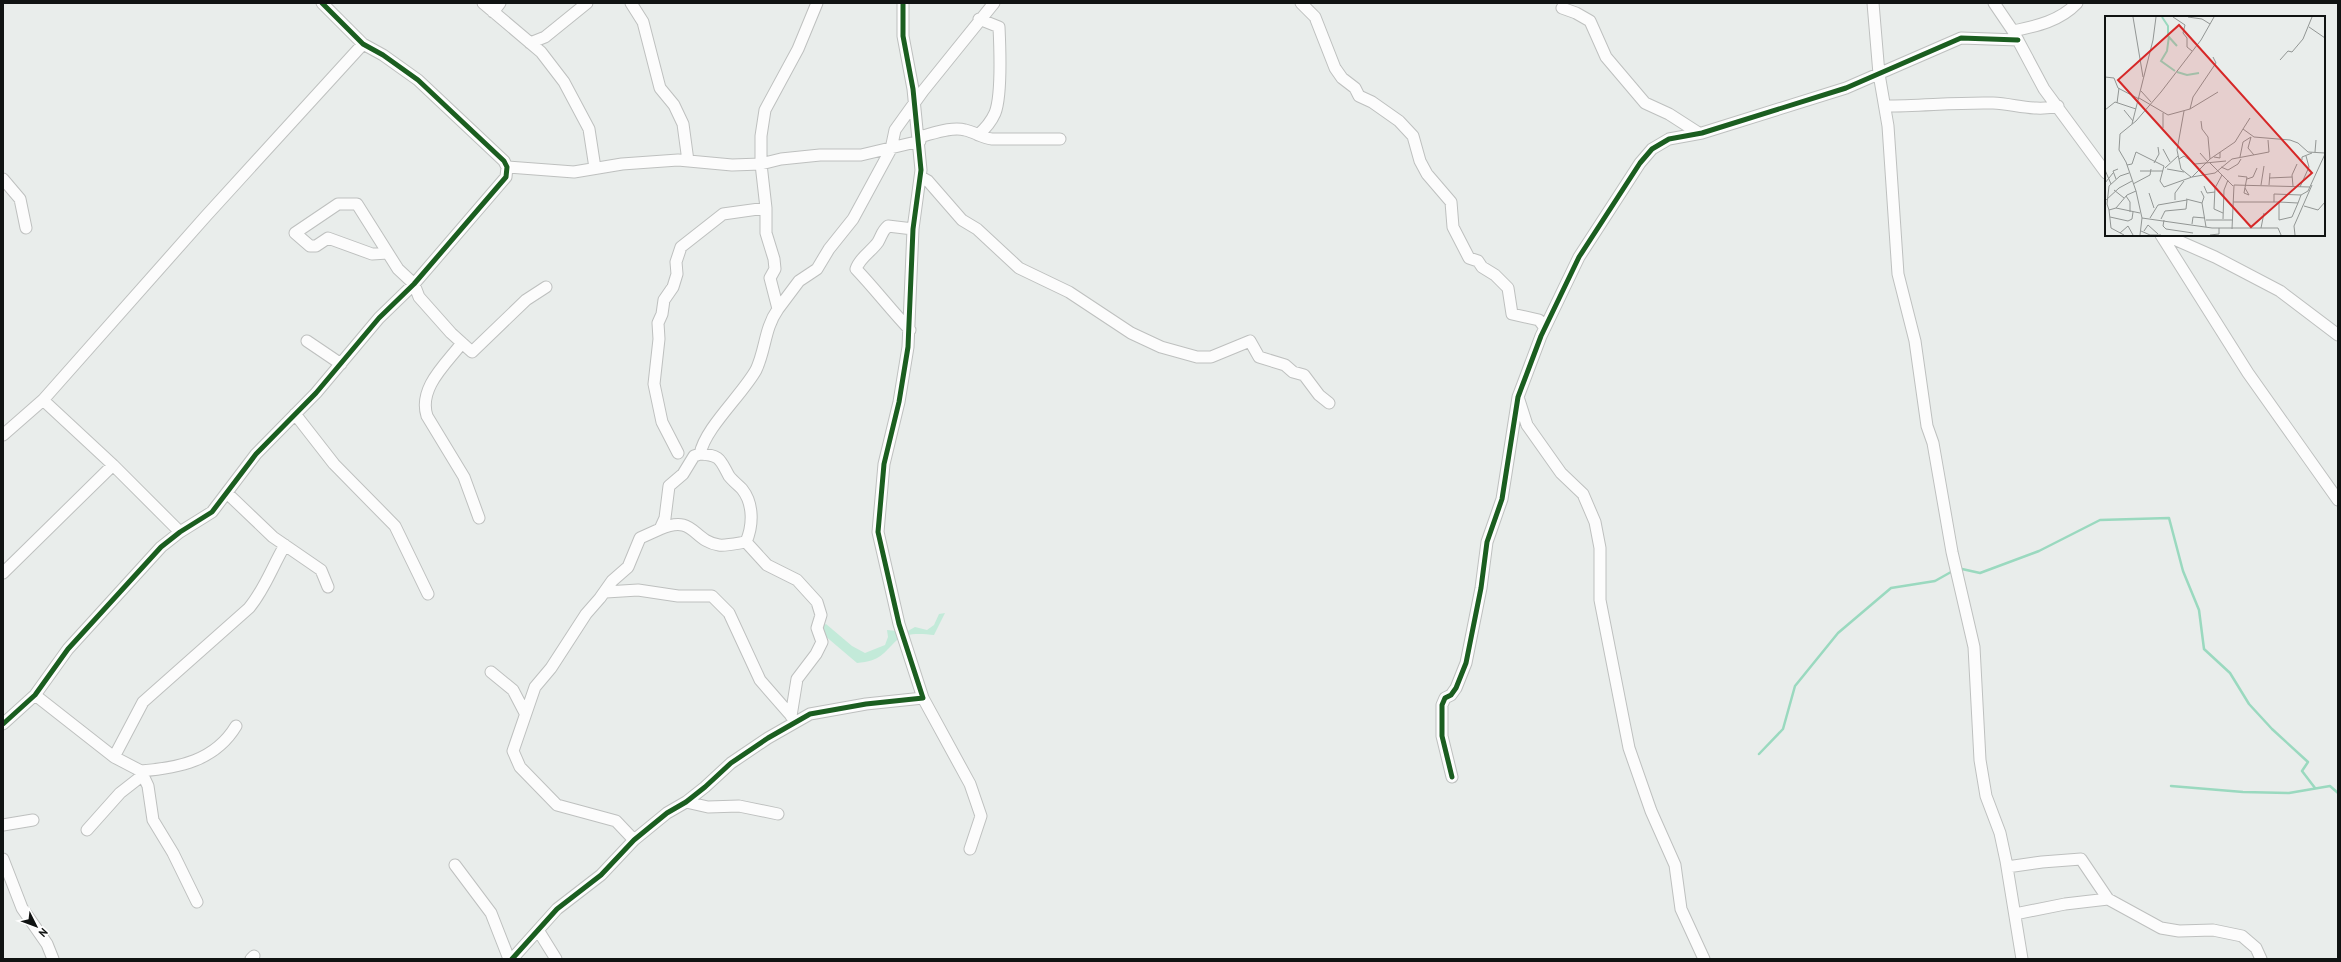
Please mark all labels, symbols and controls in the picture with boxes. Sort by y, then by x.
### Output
inset map [2105,16,2325,236]
north arrow [16,906,56,946]
text: N [36,925,51,940]

